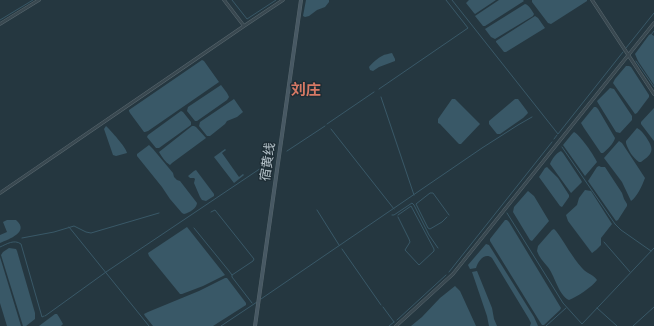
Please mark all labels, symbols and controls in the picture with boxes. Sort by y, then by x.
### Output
district label: 刘庄 [291,82,321,100]
street label: 宿黄线 [258,142,278,182]

